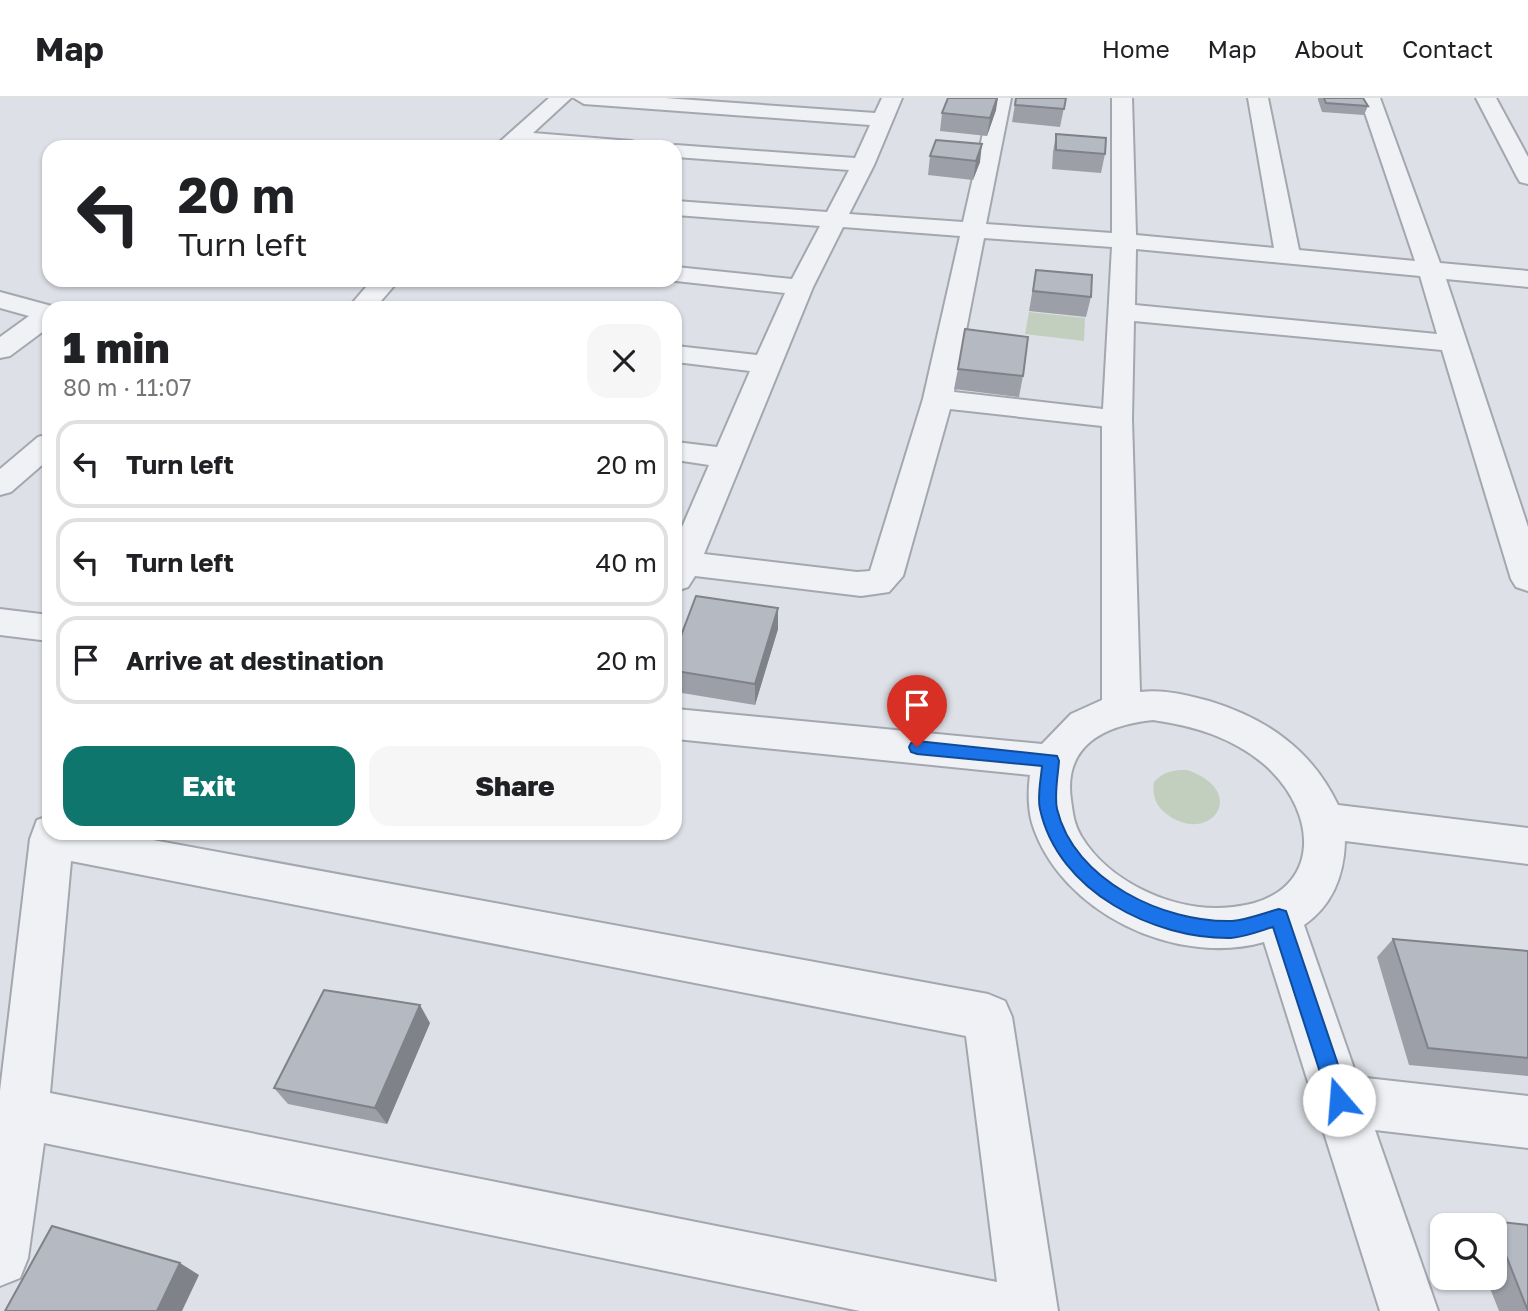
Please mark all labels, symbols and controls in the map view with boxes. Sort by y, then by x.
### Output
text: Map [35,29,104,68]
text: Home [1102,34,1170,63]
text: Map [1208,34,1257,63]
text: About [1295,34,1364,63]
text: Contact [1402,34,1493,63]
text: 20 m [178,165,295,224]
icon: left [63,168,154,259]
text: Turn left [178,225,307,263]
text: 1 min [63,322,170,372]
button: close [587,324,661,398]
text: 80 m · 11:07 [63,373,191,401]
icon: left [67,445,105,483]
text: Turn left [126,449,234,480]
text: 20 m [596,449,657,480]
icon: left [67,543,105,581]
text: Turn left [126,547,234,578]
text: 40 m [596,547,657,578]
icon: arrive [67,641,105,679]
text: Arrive at destination [126,645,384,676]
text: 20 m [596,645,657,676]
pin [887,675,947,747]
icon: arrive [898,686,936,724]
button: Exit [63,746,355,826]
button: Share [369,746,661,826]
position arrow [1302,1063,1376,1137]
map controls [1430,1213,1507,1290]
button: search [1430,1213,1507,1290]

